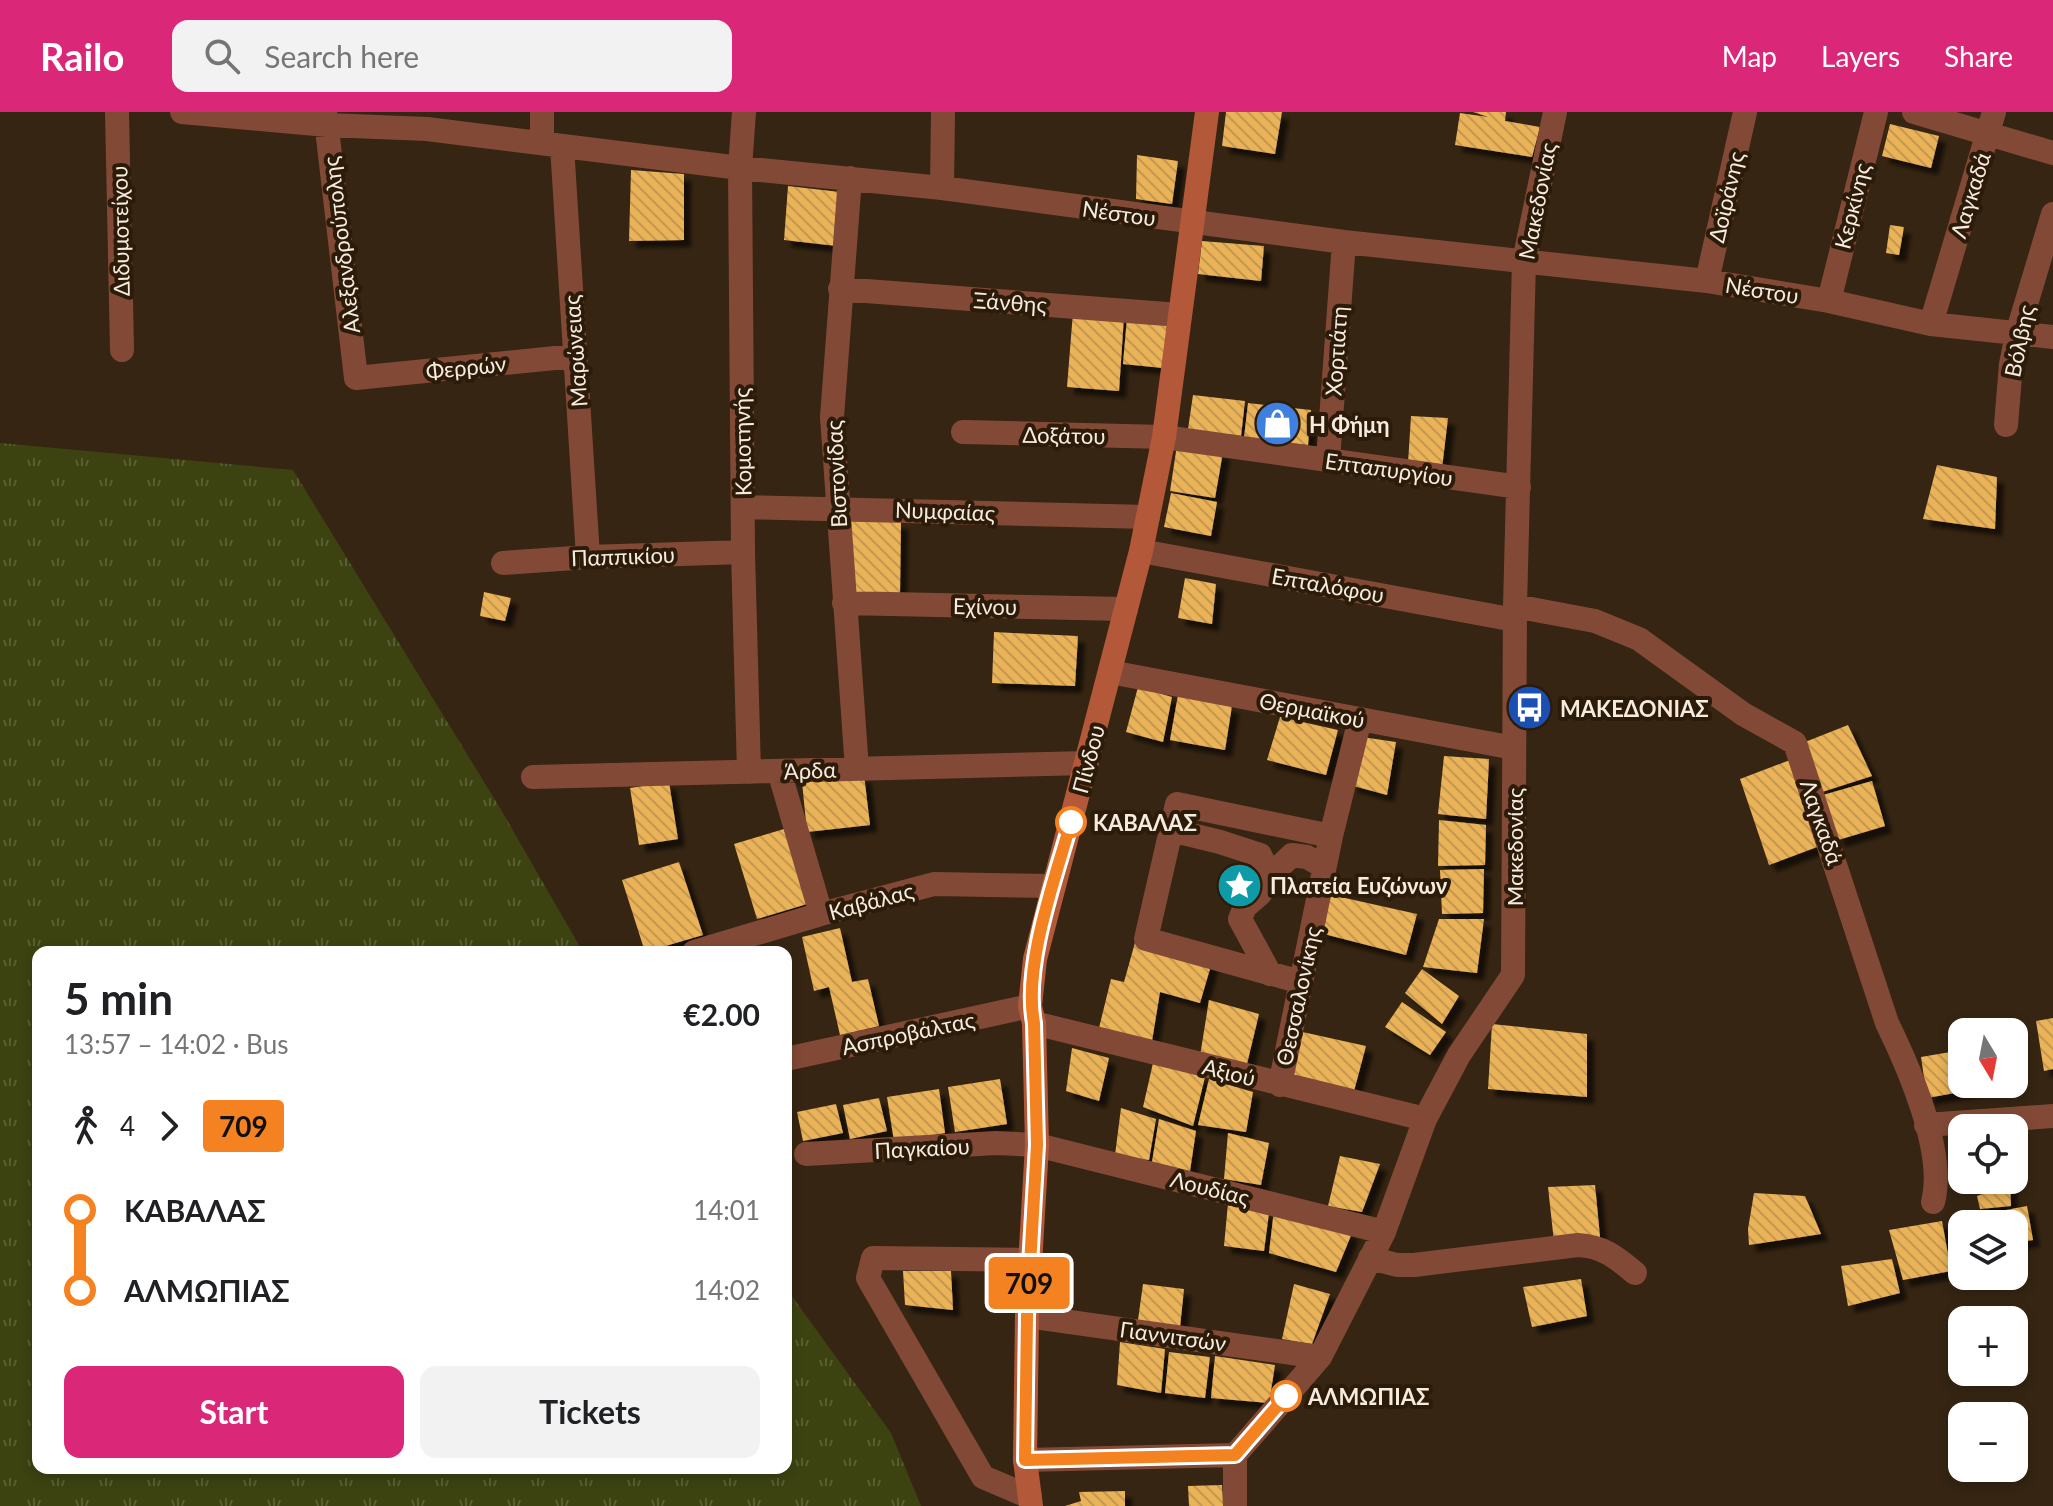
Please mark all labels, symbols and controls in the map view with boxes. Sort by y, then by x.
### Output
search box [172,20,732,92]
text: Railo [40,33,124,79]
icon: search [200,34,244,78]
text: Search here [264,38,419,74]
text: Map [1722,39,1777,73]
text: Layers [1821,39,1900,73]
text: Share [1944,39,2013,73]
street label: Μακεδονίας [1512,140,1562,262]
street label: Δοϊράνης [1702,149,1750,245]
street label: Λαγκαδά [1944,149,1996,241]
street label: Αλεξανδρούπολης [317,155,365,335]
street label: Κερκίνης [1828,160,1876,252]
street label: Διδυμοτείχου [105,166,135,296]
street label: Νέστου [1080,194,1158,232]
street label: Νέστου [1723,271,1801,309]
street label: Ξάνθης [972,286,1048,318]
street label: Μαρώνειας [558,294,592,408]
street label: Βόλβης [1998,302,2040,380]
street label: Χορτιάτη [1319,305,1353,397]
street label: Φερρών [424,349,508,385]
street label: Κομοτηνής [728,387,756,497]
shop icon: Η Φήμη [1254,400,1302,448]
place label: Η Φήμη [1309,411,1389,438]
street label: Βιστονίδας [820,420,852,528]
street label: Δοξάτου [1022,421,1106,449]
street label: Επταπυργίου [1323,447,1455,491]
street label: Νυμφαίας [895,496,995,526]
street label: Παππικίου [571,541,675,571]
street label: Επταλόφου [1270,562,1386,608]
street label: Εχίνου [953,592,1017,620]
bus stop icon: ΜΑΚΕΔΟΝΙΑΣ [1505,684,1553,732]
street label: Θερμαϊκού [1257,687,1367,733]
place label: ΜΑΚΕΔΟΝΙΑΣ [1560,695,1709,722]
street label: Πίνδου [1066,722,1110,796]
street label: Άρδα [783,756,837,784]
street label: Λαγκαδά [1795,776,1849,868]
street label: Μακεδονίας [1501,788,1528,906]
marker: ΚΑΒΑΛΑΣ [1056,807,1086,837]
place label: ΚΑΒΑΛΑΣ [1093,809,1197,836]
place icon: Πλατεία Ευζώνων [1215,861,1263,909]
place label: Πλατεία Ευζώνων [1270,872,1448,899]
street label: Καβάλας [825,877,917,925]
street label: Θεσσαλονίκης [1270,924,1326,1068]
text: 5 min [64,972,173,1024]
text: €2.00 [683,996,760,1032]
street label: Ασπροβάλτας [839,1006,977,1060]
north arrow [1948,1018,2028,1098]
map controls [1948,1018,2028,1482]
text: 13:57 – 14:02 · Bus [64,1028,288,1060]
street label: Αξιού [1200,1052,1258,1092]
icon: walk [64,1104,108,1148]
icon: forward [147,1104,191,1148]
text: 709 [219,1109,268,1143]
text: 4 [120,1110,135,1142]
button: locate [1948,1114,2028,1194]
street label: Παγκαίου [874,1132,970,1164]
street label: Λουδίας [1168,1165,1252,1211]
text: ΚΑΒΑΛΑΣ [124,1192,266,1228]
text: 14:01 [693,1194,760,1226]
button: layers [1948,1210,2028,1290]
line badge: 709 [983,1257,1075,1309]
text: 709 [1005,1266,1053,1300]
text: ΑΛΜΩΠΙΑΣ [124,1272,290,1308]
text: 14:02 [693,1274,760,1306]
button: + [1948,1306,2028,1386]
street label: Γιαννιτσών [1118,1315,1228,1357]
button: Start [64,1366,404,1458]
button: Tickets [420,1366,760,1458]
marker: ΑΛΜΩΠΙΑΣ [1271,1381,1301,1411]
place label: ΑΛΜΩΠΙΑΣ [1307,1383,1429,1410]
button: − [1948,1402,2028,1482]

